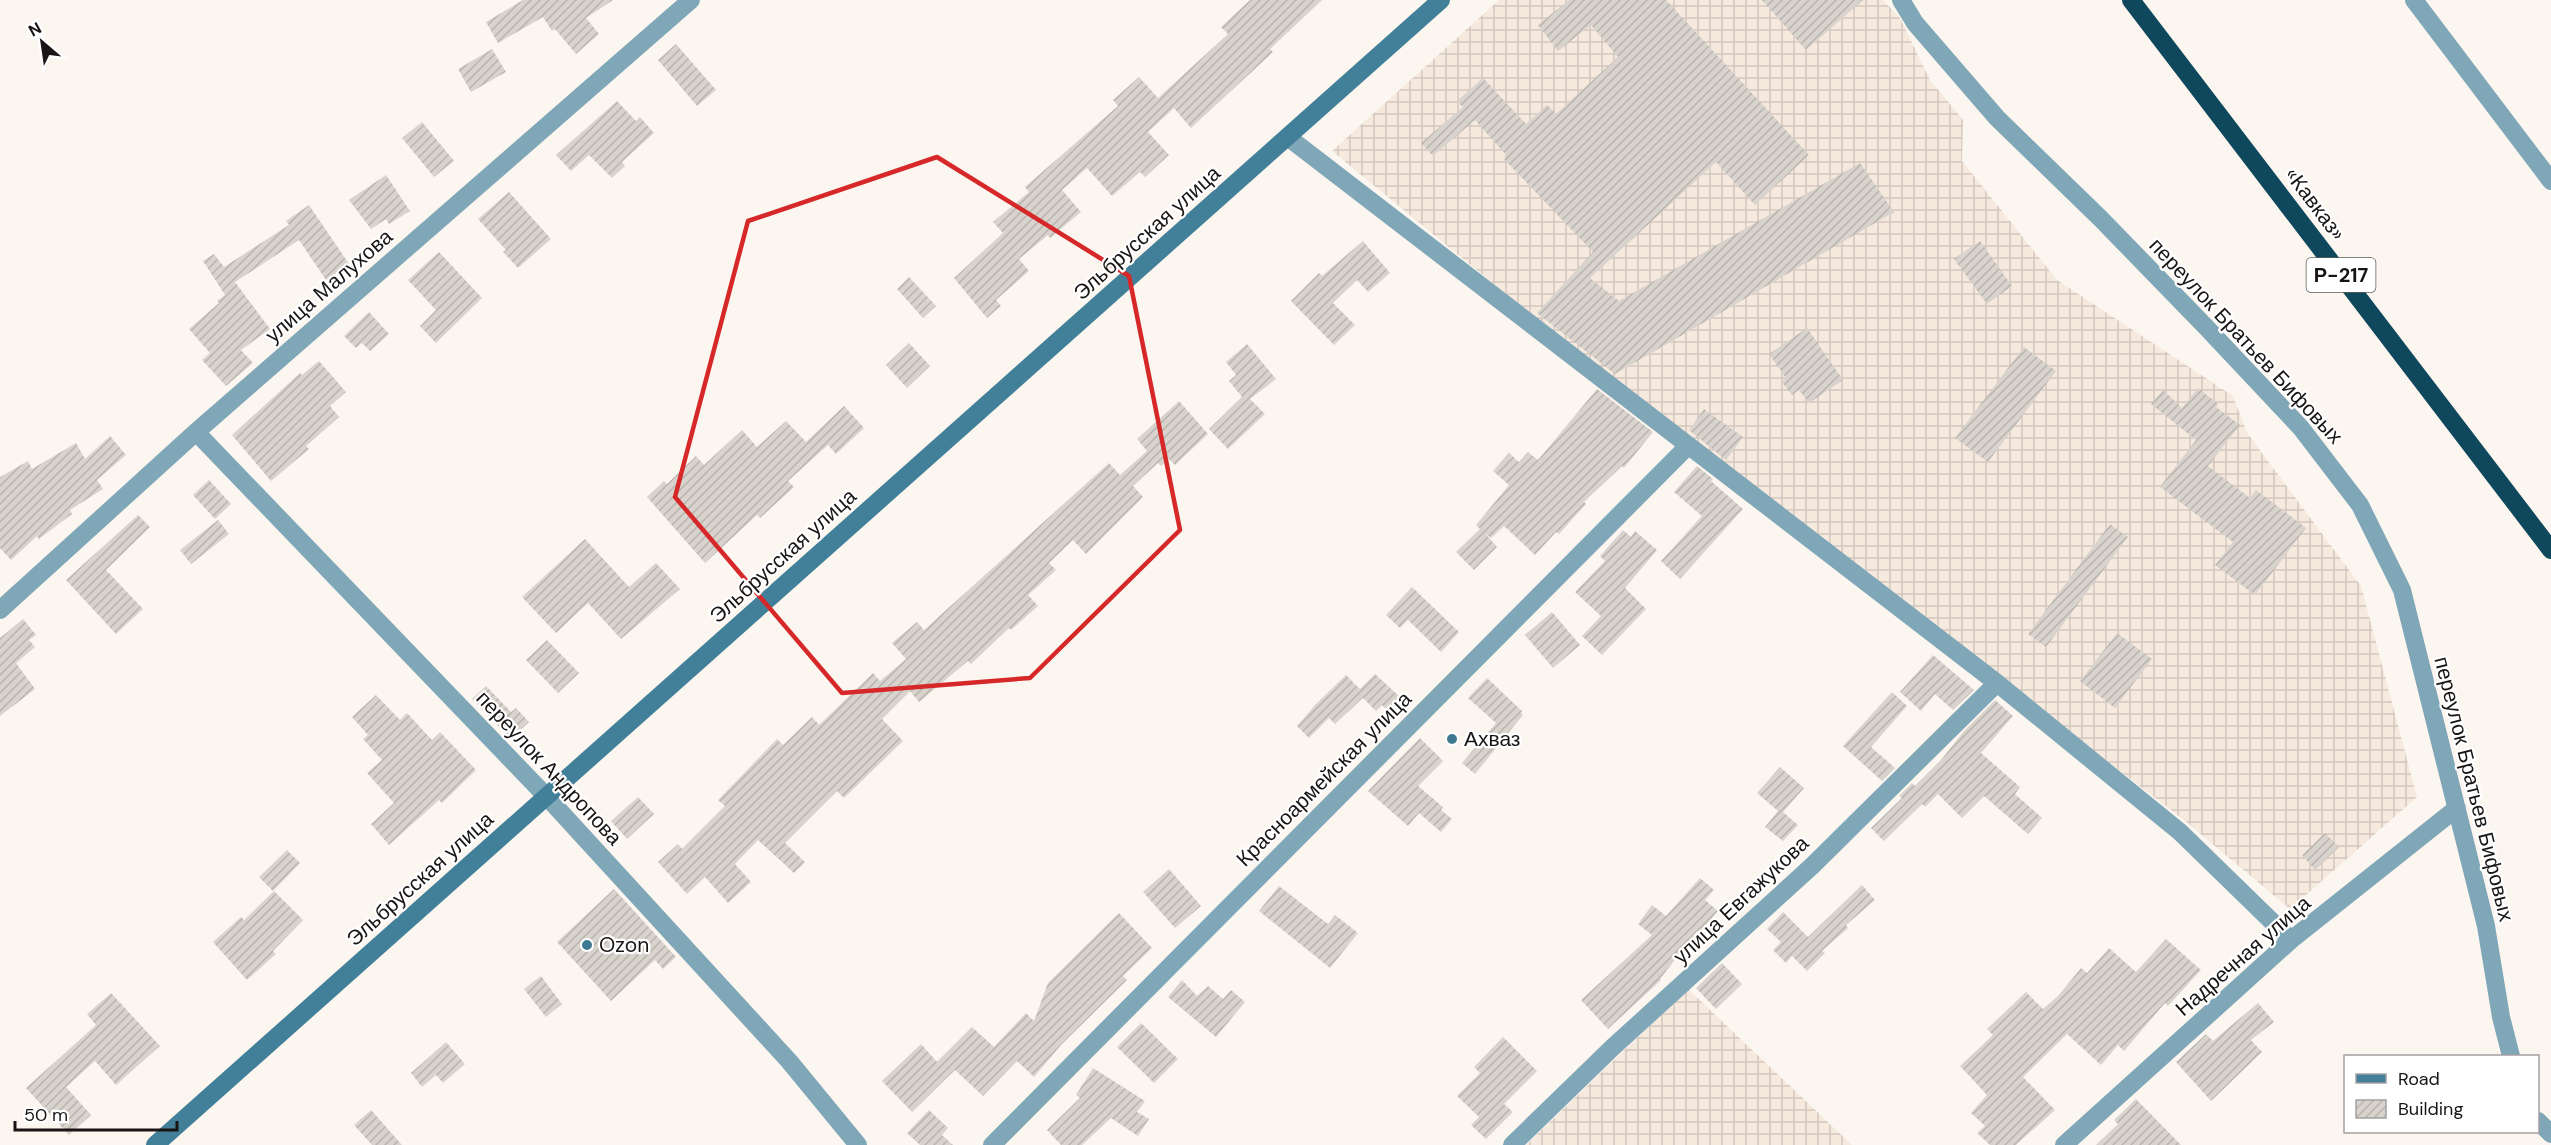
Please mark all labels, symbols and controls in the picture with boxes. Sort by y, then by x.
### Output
north arrow [12,12,72,72]
text: N [25,17,45,41]
street label: Эльбрусская улица [1068,159,1227,306]
street label: «Кавказ» [2278,162,2352,246]
street label: улица Малухова [259,223,399,349]
street label: переулок Братьев Бифовых [2143,232,2349,450]
road number: Р-217 [2306,258,2376,292]
street label: Эльбрусская улица [704,482,863,629]
street label: переулок Братьев Бифовых [2428,654,2521,925]
street label: переулок Андропова [470,685,628,852]
street label: Красноармейская улица [1230,685,1418,873]
place label: Ахваз [1464,725,1521,753]
marker: Ахваз [1445,732,1459,746]
street label: Эльбрусская улица [341,805,500,952]
street label: улица Евгажукова [1667,830,1815,970]
street label: Надречная улица [2169,889,2317,1023]
place label: Ozon [599,931,649,959]
marker: Ozon [580,938,594,952]
legend [2344,1055,2539,1133]
text: Road [2398,1067,2440,1091]
scale bar [15,1094,177,1132]
text: Building [2398,1097,2463,1121]
text: 50 m [24,1103,68,1127]

